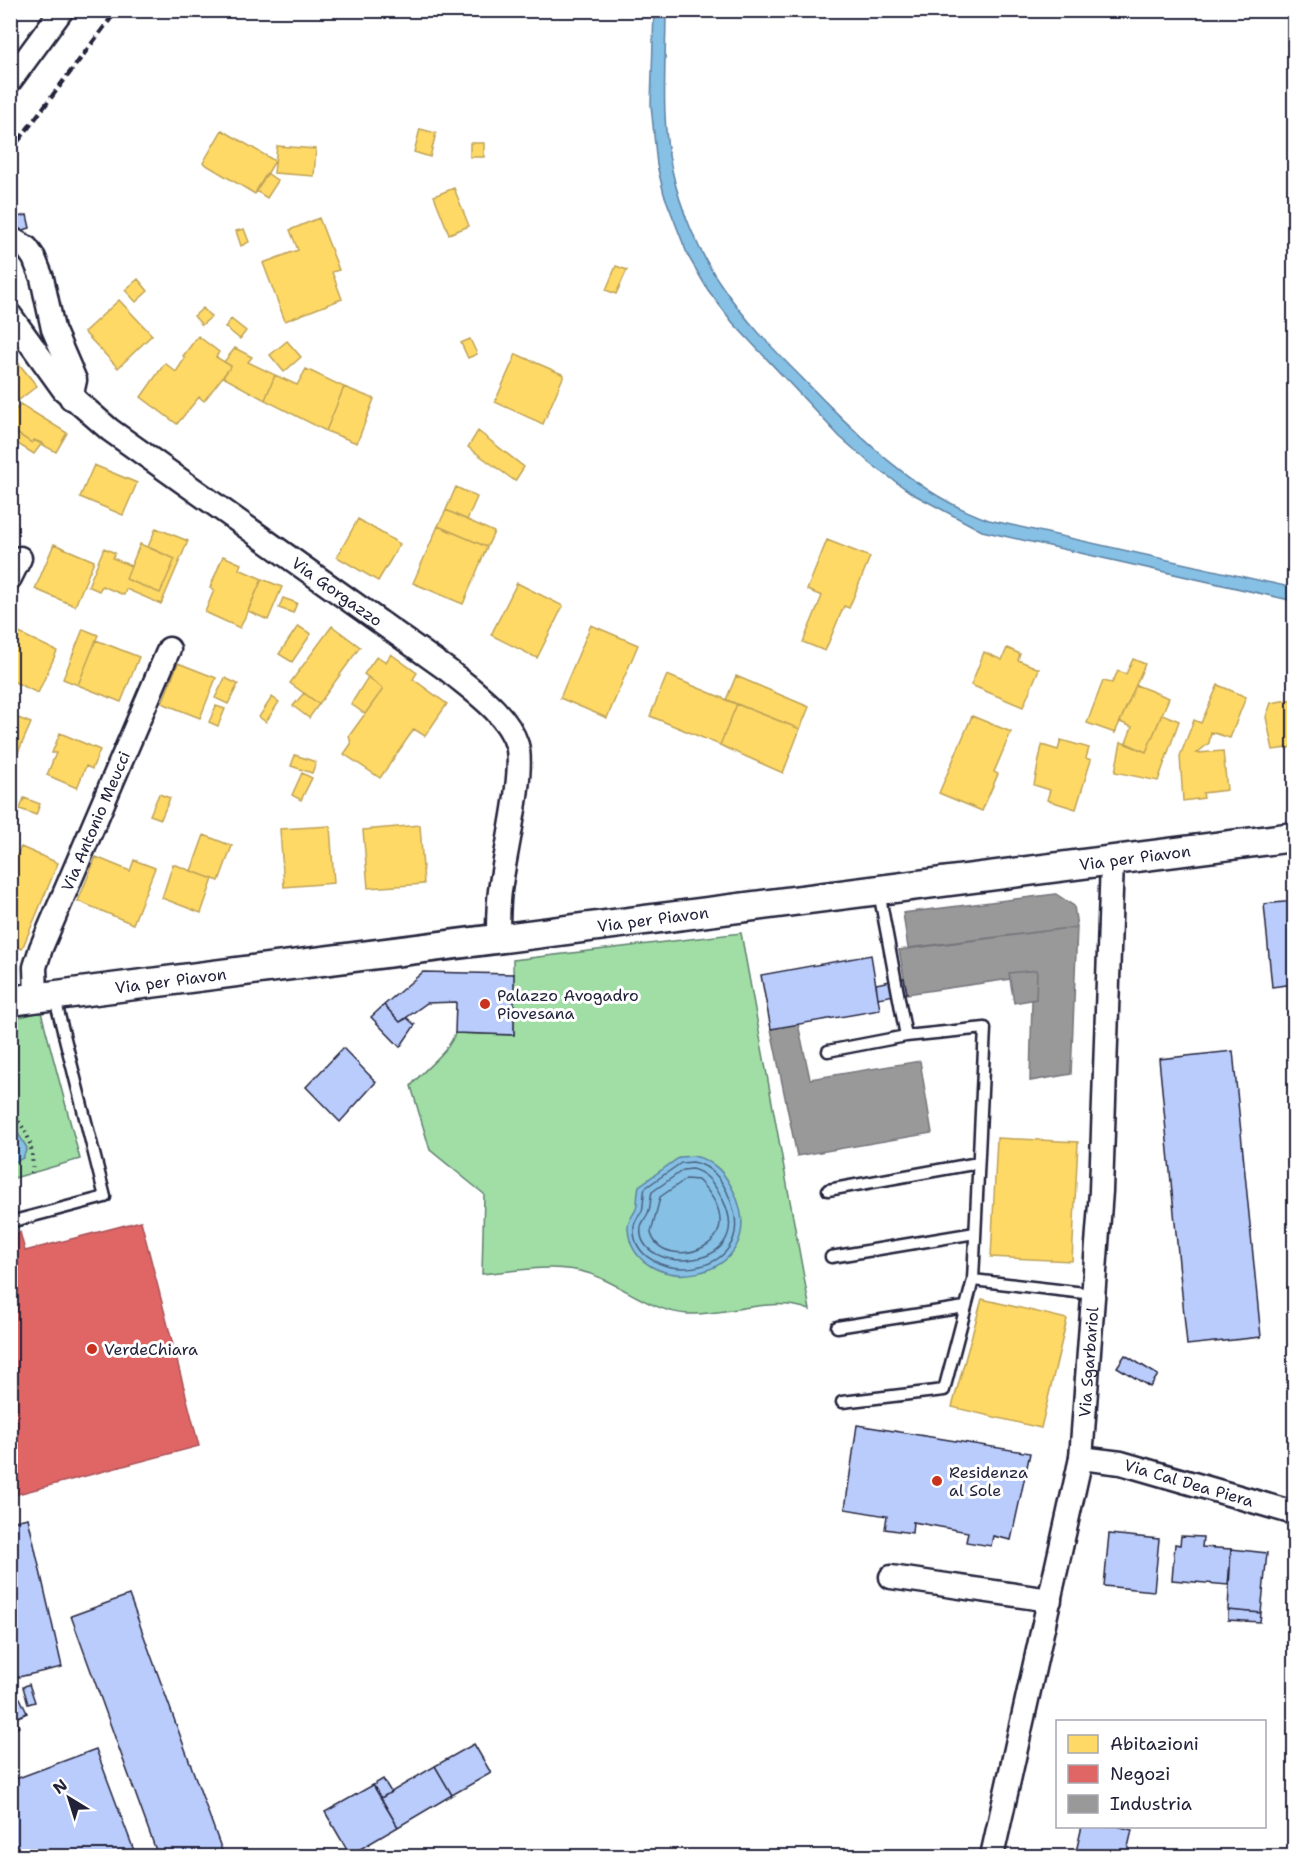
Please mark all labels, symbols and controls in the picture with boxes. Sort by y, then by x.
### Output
street label: Via Gorgazzo [287,552,386,631]
street label: Via Antonio Meucci [57,748,135,894]
street label: Via per Piavon [1078,840,1192,875]
street label: Via per Piavon [596,902,710,937]
street label: Via per Piavon [114,963,228,998]
place label: Palazzo Avogadro Piovesana [497,985,639,1024]
marker: Palazzo Avogadro Piovesana [478,997,492,1011]
street label: Via Sgarbariol [1074,1306,1103,1418]
place label: VerdeChiara [104,1339,198,1360]
marker: VerdeChiara [85,1342,99,1356]
street label: Via Cal Dea Piera [1122,1454,1256,1512]
place label: Residenza al Sole [949,1462,1028,1501]
marker: Residenza al Sole [930,1474,944,1488]
legend [1056,1720,1266,1828]
text: Abitazioni [1110,1732,1199,1756]
text: Negozi [1110,1762,1170,1786]
north arrow [39,1768,99,1828]
text: N [49,1774,72,1799]
text: Industria [1110,1792,1192,1816]

